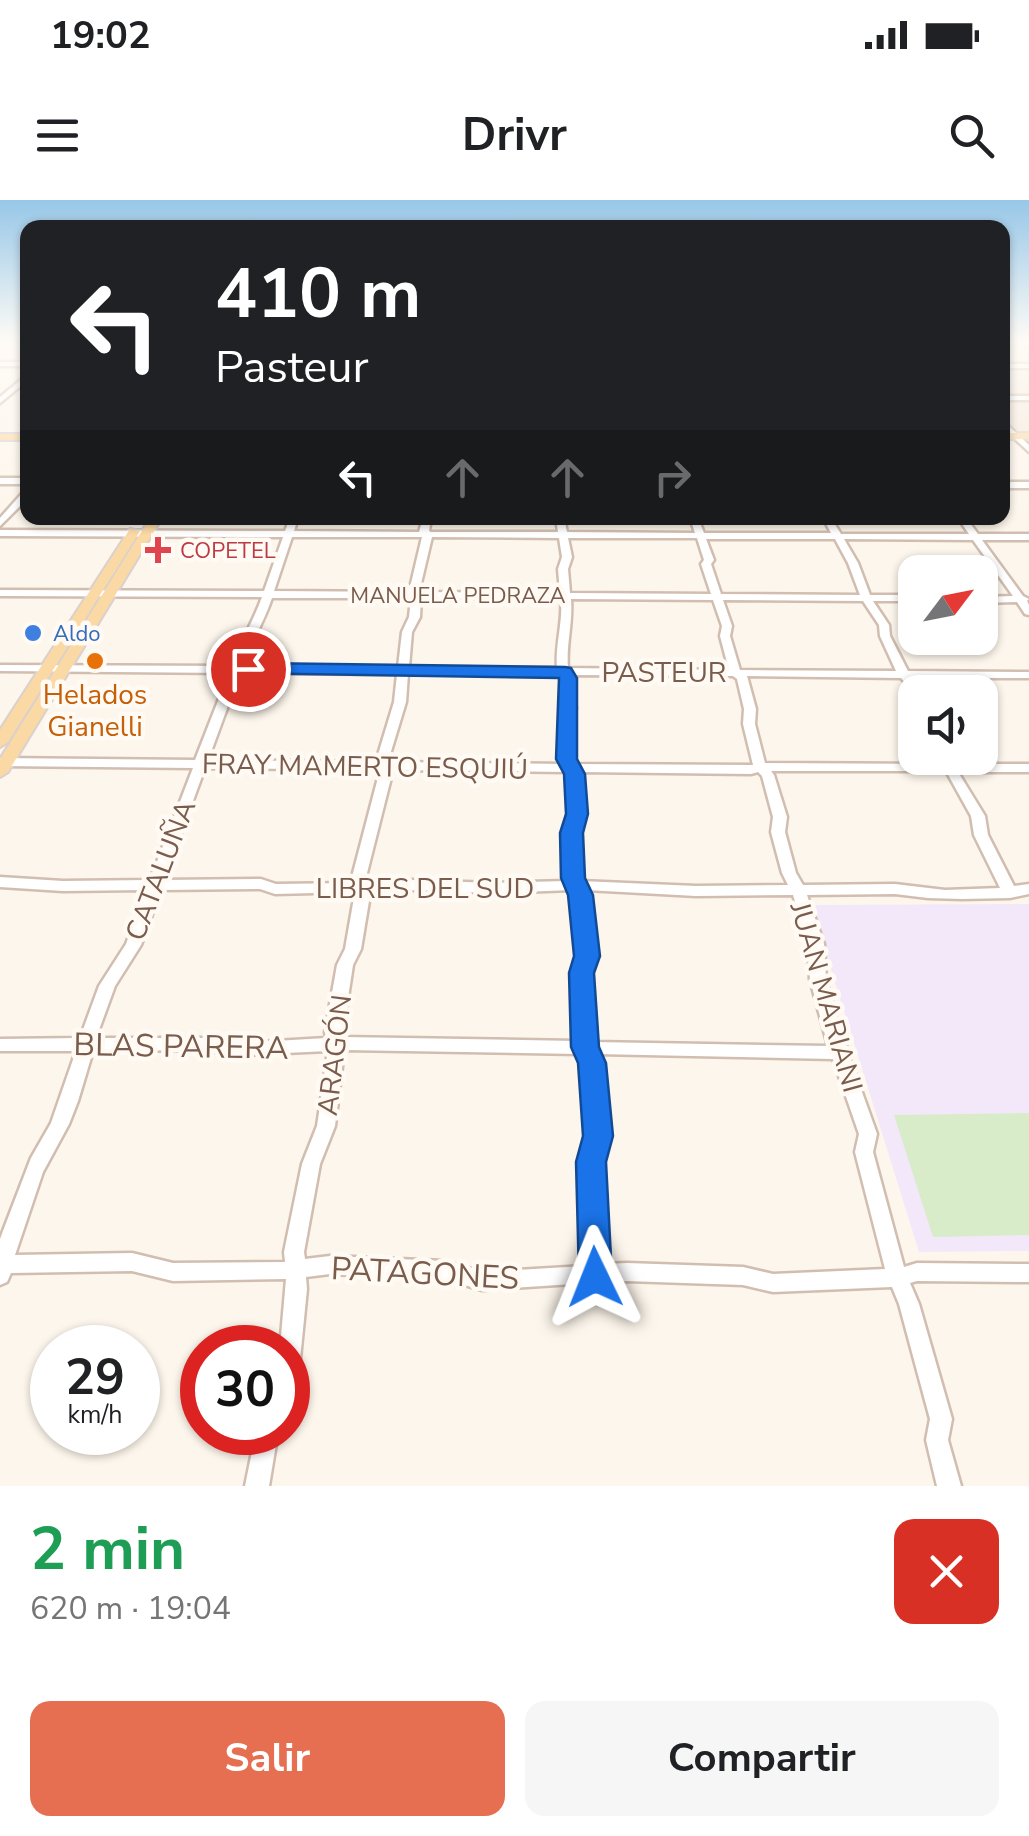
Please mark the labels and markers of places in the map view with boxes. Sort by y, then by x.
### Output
place label: COPETEL [180,536,276,566]
marker: COPETEL [145,537,171,563]
place label: Aldo [53,619,101,649]
marker: Aldo [22,622,44,644]
pin [206,627,291,712]
marker: Helados Gianelli [84,650,106,672]
place label: Helados Gianelli [43,676,147,746]

